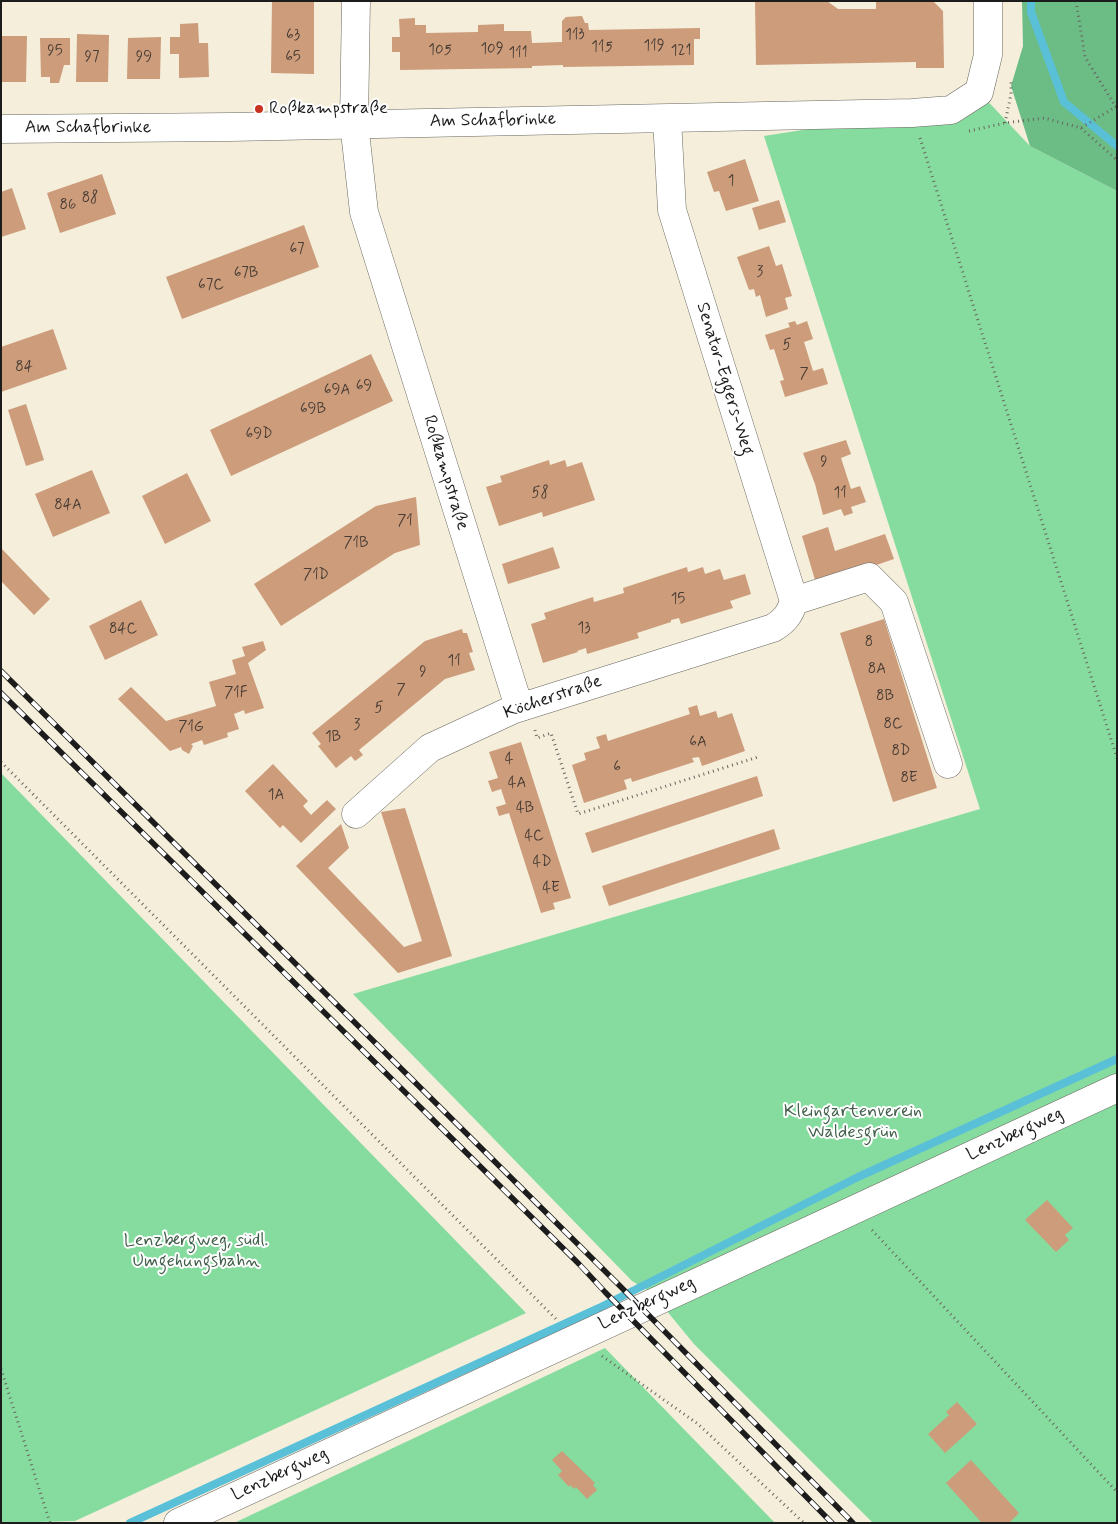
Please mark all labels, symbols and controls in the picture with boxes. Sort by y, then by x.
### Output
house number: 63 [286,27,300,45]
house number: 113 [565,27,585,45]
house number: 119 [643,38,665,56]
house number: 115 [591,39,613,57]
house number: 109 [480,41,504,59]
house number: 105 [428,42,452,60]
house number: 95 [47,43,63,61]
house number: 121 [671,43,691,61]
house number: 111 [509,45,527,63]
house number: 97 [85,49,99,67]
house number: 99 [136,49,152,67]
house number: 65 [285,49,301,67]
place label: Roßkampstraße [269,98,388,120]
marker: Roßkampstraße [253,103,265,115]
street label: Am Schafbrinke [430,109,556,133]
street label: Am Schafbrinke [25,117,151,139]
house number: 1 [728,173,734,191]
house number: 88 [82,190,98,208]
house number: 86 [60,197,76,215]
house number: 67 [289,241,305,259]
house number: 3 [757,264,763,282]
house number: 67B [234,265,258,283]
house number: 67C [198,277,224,295]
street label: Senator-Eggers-Weg [690,300,758,458]
house number: 5 [783,337,791,355]
house number: 84 [15,359,33,377]
house number: 7 [799,366,809,384]
house number: 69 [356,378,372,396]
house number: 69A [324,382,350,400]
house number: 69B [300,401,326,419]
street label: Roßkampstraße [417,413,473,533]
house number: 69D [246,426,272,444]
house number: 9 [820,454,828,472]
house number: 58 [531,485,549,503]
house number: 11 [833,485,847,503]
house number: 84A [54,497,82,515]
house number: 71 [397,513,413,531]
house number: 71B [343,535,369,553]
house number: 71D [303,567,329,585]
house number: 15 [671,591,685,609]
house number: 13 [577,620,591,638]
house number: 84C [109,621,137,639]
house number: 8 [865,634,873,652]
house number: 11 [447,653,461,671]
house number: 8A [868,661,886,679]
house number: 9 [419,664,427,682]
street label: Köcherstraße [501,671,605,725]
house number: 7 [396,682,406,700]
house number: 71F [224,685,248,703]
house number: 8B [876,688,894,706]
house number: 5 [375,700,383,718]
house number: 8C [883,716,903,734]
house number: 3 [354,717,360,735]
house number: 71G [178,719,204,737]
house number: 1B [325,729,341,747]
house number: 6A [689,734,707,752]
house number: 8D [892,743,910,761]
house number: 4 [505,751,513,769]
house number: 6 [613,759,621,777]
house number: 8E [900,770,918,788]
house number: 4A [508,775,526,793]
house number: 1A [268,787,284,805]
house number: 4B [516,800,534,818]
house number: 4C [524,828,544,846]
house number: 4D [532,854,552,872]
house number: 4E [542,880,560,898]
park label: Kleingartenverein Waldesgrün [784,1101,922,1144]
street label: Lenzbergweg [964,1103,1066,1167]
park label: Lenzbergweg, südl. Umgehungsbahn [124,1230,268,1272]
street label: Lenzbergweg [596,1272,698,1336]
street label: Lenzbergweg [229,1443,331,1507]

